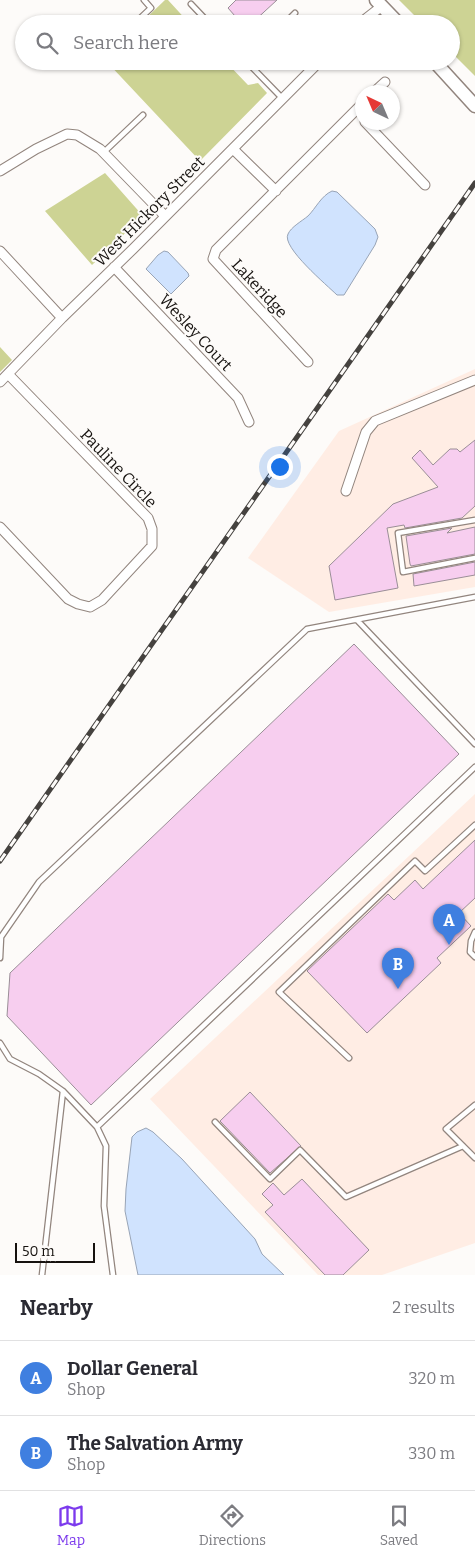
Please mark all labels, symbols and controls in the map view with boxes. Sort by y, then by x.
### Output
search box [15,15,460,70]
icon: search [33,29,61,57]
text: Search here [73,31,178,54]
north arrow [355,85,400,130]
street label: West Hickory Street [90,152,208,270]
street label: Lakeridge [228,255,292,322]
street label: Wesley Court [155,290,236,375]
street label: Pauline Circle [76,425,161,512]
your location [267,454,293,480]
pin: A [433,904,465,945]
pin: B [382,948,414,989]
scale bar [15,1240,95,1263]
text: 50 m [22,1243,55,1260]
text: Nearby [20,1295,93,1321]
text: 2 results [392,1298,455,1317]
text: Dollar General [67,1357,198,1380]
text: A [30,1369,42,1388]
text: 320 m [408,1369,455,1388]
text: Shop [67,1380,105,1399]
text: The Salvation Army [67,1432,243,1455]
text: B [31,1444,41,1463]
text: 330 m [408,1444,455,1463]
text: Shop [67,1455,105,1474]
tab: Map [57,1502,85,1549]
tab: Directions [199,1502,266,1549]
tab: Saved [380,1502,418,1549]

